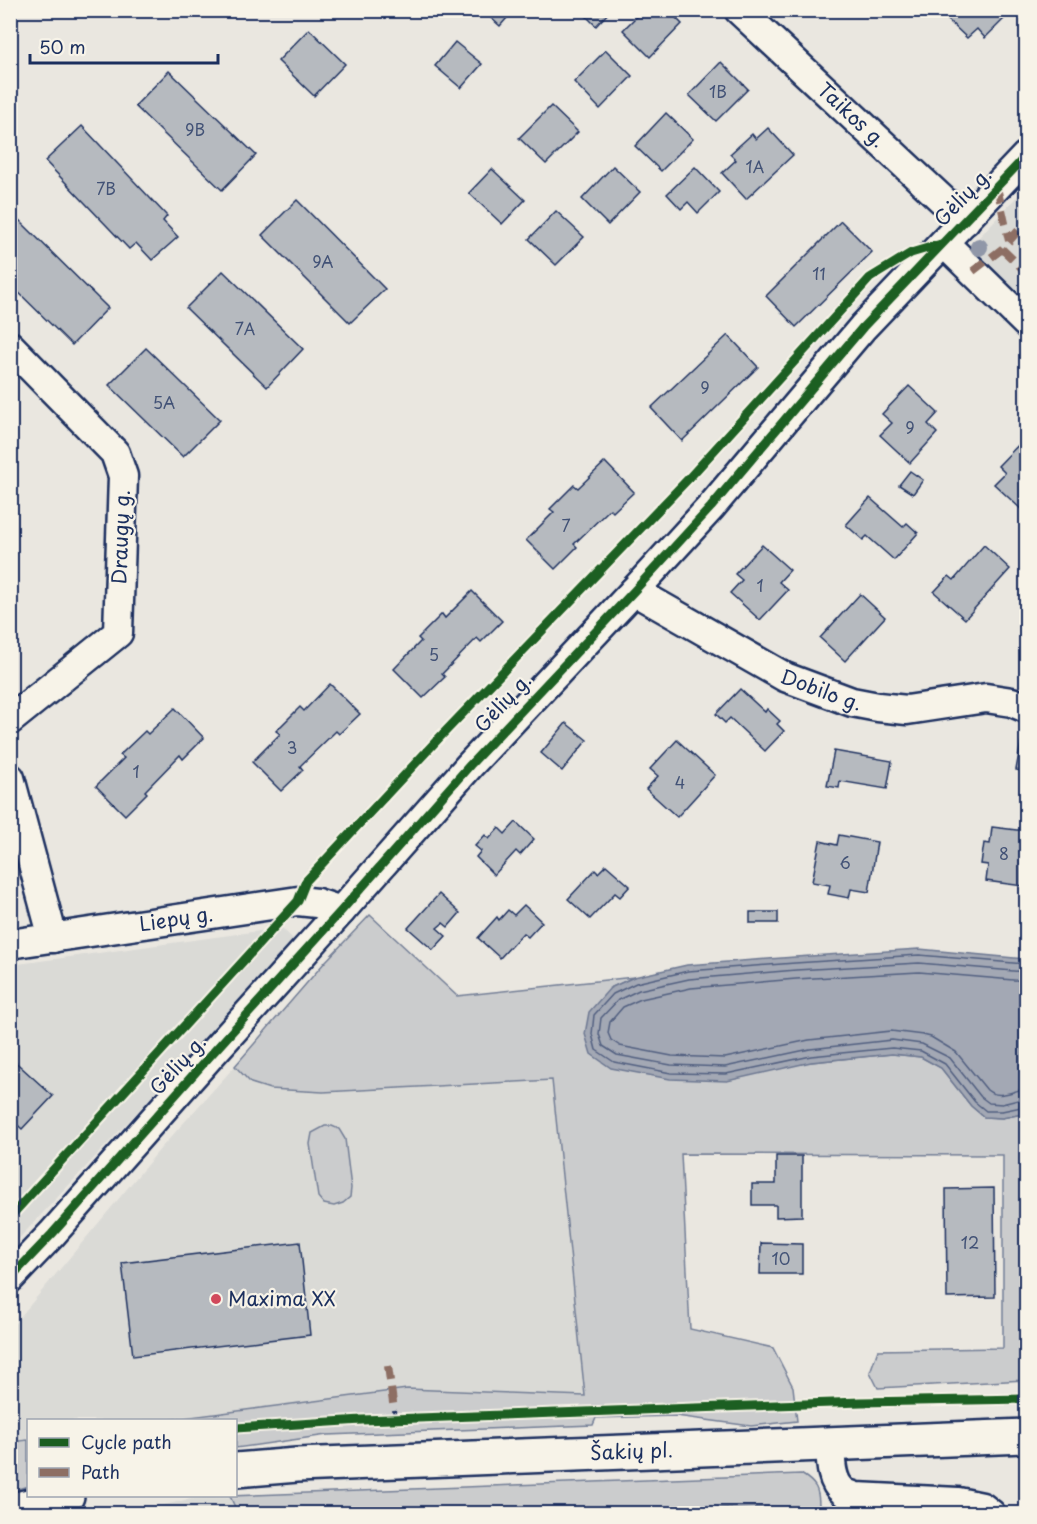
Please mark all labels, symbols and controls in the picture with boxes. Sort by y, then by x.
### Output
scale bar [30,27,218,65]
text: 50 m [39,33,86,60]
street label: Taikos g. [811,75,893,154]
house number: 1B [709,79,727,103]
house number: 9B [185,117,205,141]
house number: 1A [746,154,765,178]
street label: Gėlių g. [926,160,998,233]
house number: 7B [96,176,116,200]
house number: 9A [312,249,334,273]
house number: 11 [812,261,826,285]
house number: 7A [235,316,256,340]
house number: 9 [700,375,710,399]
house number: 5A [153,390,175,414]
house number: 9 [905,415,915,439]
street label: Draugų g. [103,489,137,585]
house number: 7 [561,513,571,537]
house number: 1 [756,573,764,597]
house number: 5 [429,642,439,666]
street label: Dobilo g. [776,661,864,717]
street label: Gėlių g. [467,666,538,739]
house number: 3 [287,735,297,759]
house number: 1 [132,759,140,783]
house number: 4 [675,770,685,794]
house number: 8 [999,841,1009,865]
house number: 6 [839,850,851,874]
street label: Liepų g. [137,898,215,939]
street label: Gėlių g. [142,1028,212,1101]
house number: 12 [961,1230,979,1254]
house number: 10 [772,1246,790,1270]
place label: Maxima XX [228,1283,336,1313]
marker: Maxima XX [209,1292,223,1306]
legend [27,1419,237,1497]
text: Cycle path [81,1428,172,1455]
street label: Šakių pl. [589,1434,674,1467]
text: Path [81,1458,120,1485]

